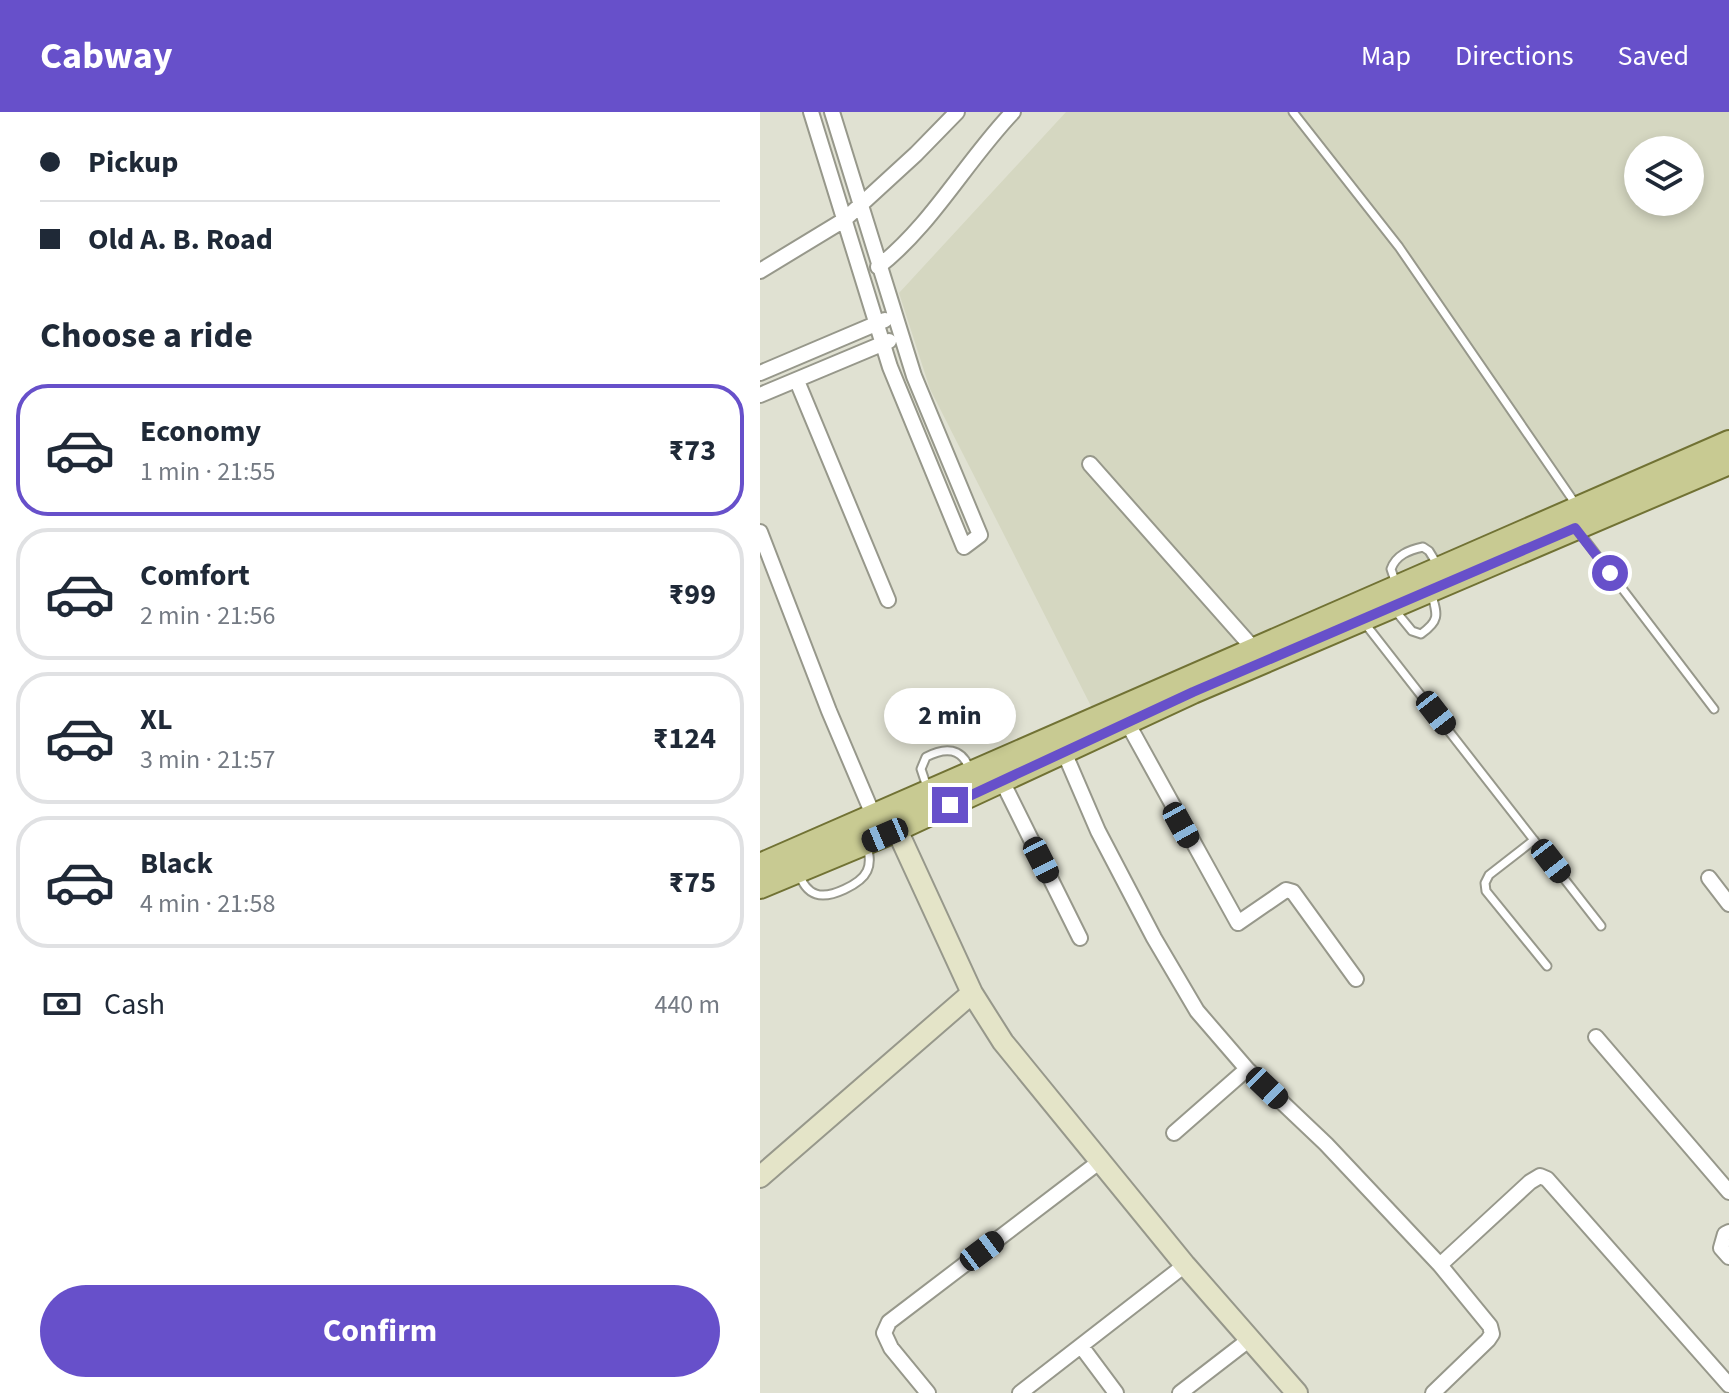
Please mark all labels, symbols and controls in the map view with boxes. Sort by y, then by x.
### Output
text: Cabway [40,29,173,83]
text: Map [1361,36,1411,76]
text: Directions [1455,36,1574,76]
text: Saved [1618,36,1689,76]
map controls [1624,136,1704,216]
button: layers [1624,136,1704,216]
text: Pickup [88,141,178,184]
text: Old A. B. Road [88,218,273,261]
text: Choose a ride [40,310,253,361]
text: Economy [140,410,261,453]
icon: car [44,414,116,486]
text: ₹73 [668,429,716,472]
text: 1 min · 21:55 [140,453,275,490]
text: Comfort [140,554,250,597]
route start [1592,555,1628,591]
icon: car [44,558,116,630]
text: ₹99 [668,573,716,616]
text: 2 min · 21:56 [140,597,275,634]
car [1412,687,1460,739]
callout: 2 min [884,689,1016,745]
text: 2 min [918,697,982,734]
text: XL [140,698,173,741]
icon: car [44,702,116,774]
text: ₹124 [653,717,716,760]
text: 3 min · 21:57 [140,741,275,778]
route end [932,787,968,823]
car [1159,798,1203,852]
car [858,815,912,855]
car [1019,833,1063,887]
car [1527,835,1575,887]
text: Black [140,842,213,885]
icon: car [44,846,116,918]
text: ₹75 [668,861,716,904]
text: 4 min · 21:58 [140,885,275,922]
icon: cash [40,982,84,1026]
text: Cash [104,983,165,1026]
text: 440 m [654,986,720,1023]
car [1241,1063,1293,1113]
car [956,1227,1008,1275]
button: Confirm [40,1285,720,1377]

